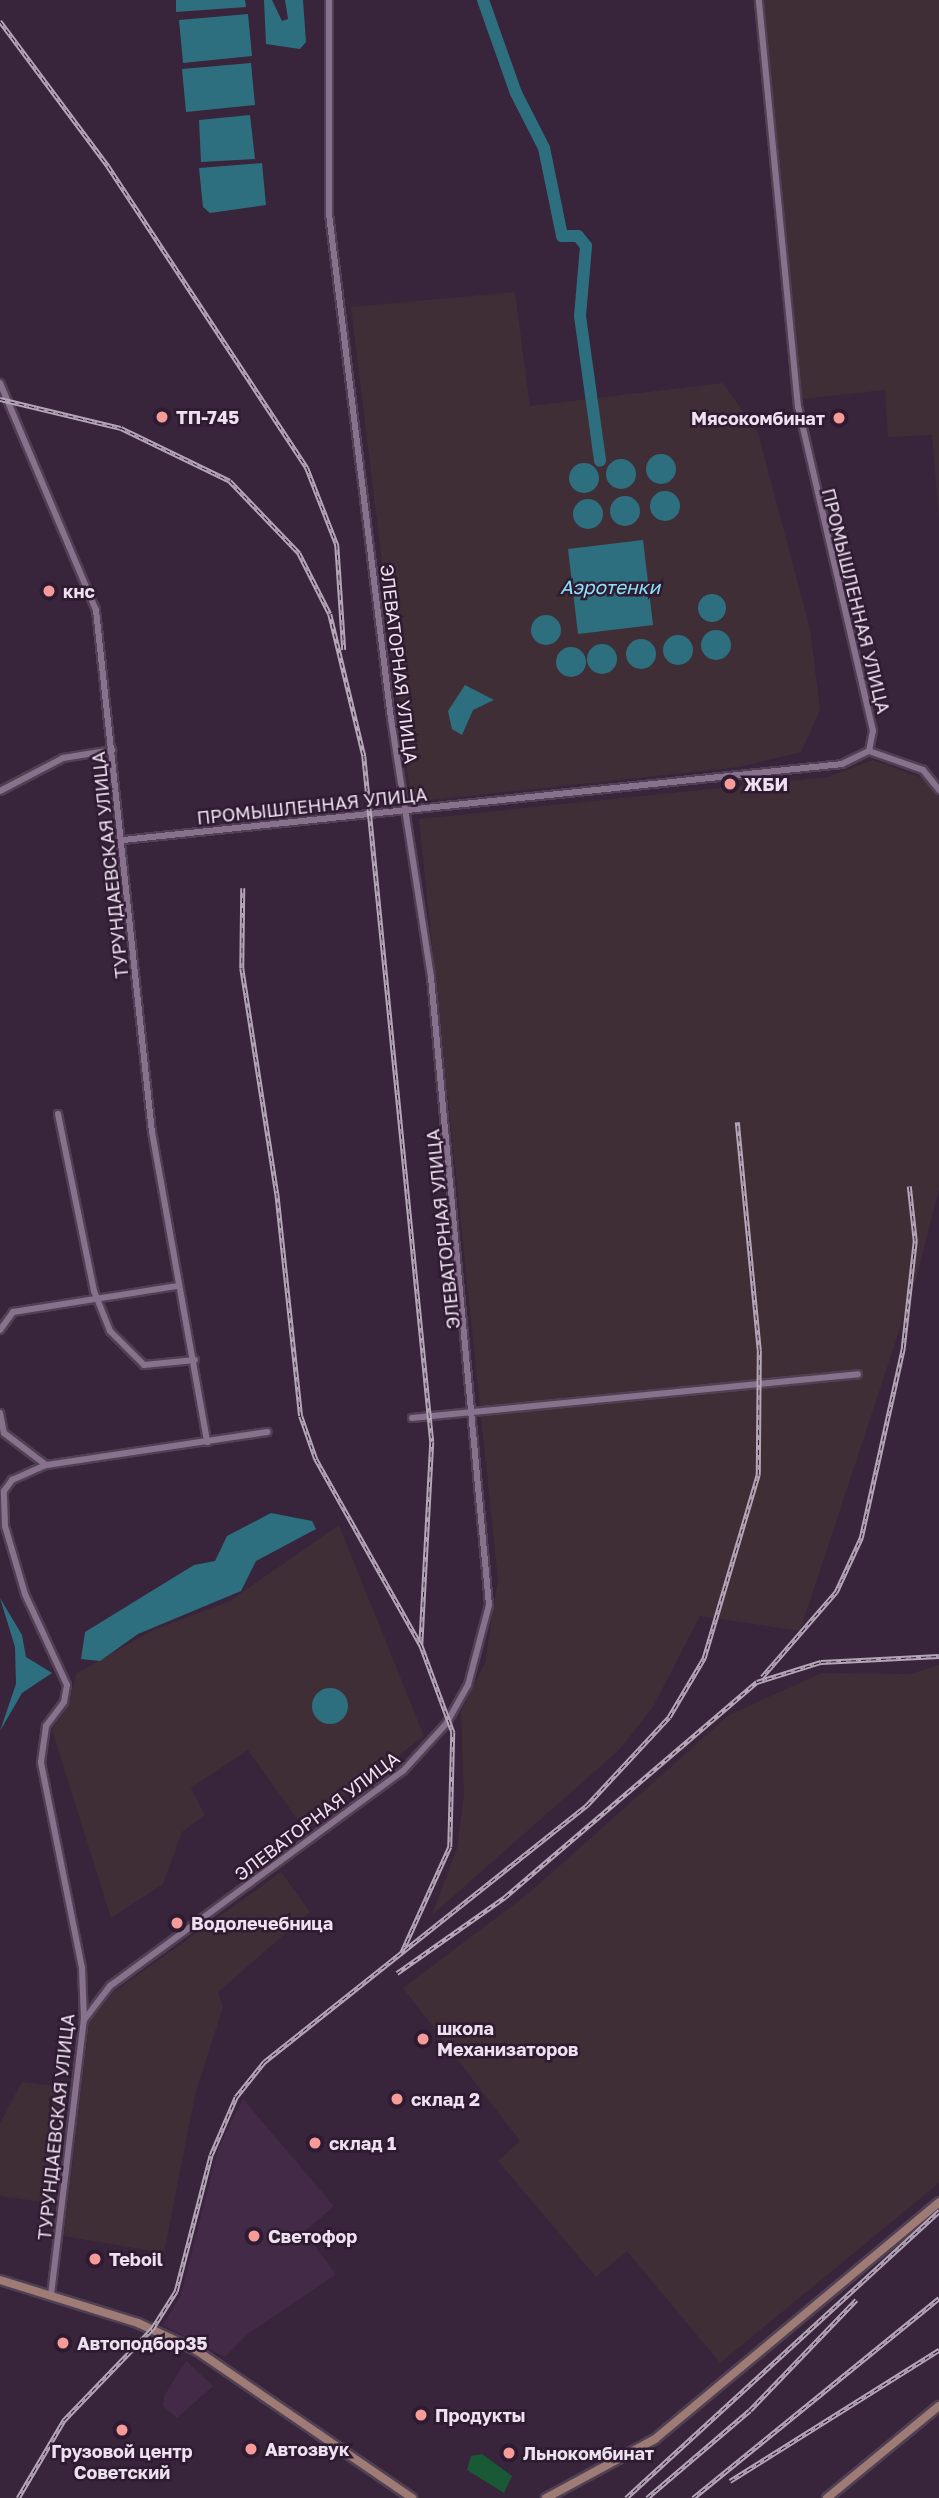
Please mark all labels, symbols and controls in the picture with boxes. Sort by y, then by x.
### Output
place label: ТП-745 [176,406,239,428]
place label: Мясокомбинат [691,407,825,429]
marker: ТП-745 [154,409,170,425]
marker: Мясокомбинат [831,410,847,426]
street label: ПРОМЫШЛЕННАЯ УЛИЦА [818,486,894,716]
street label: ЭЛЕВАТОРНАЯ УЛИЦА [376,563,422,765]
water label: Аэротенки [560,576,660,598]
place label: кнс [63,580,95,602]
marker: кнс [41,583,57,599]
street label: ТУРУНДАЕВСКАЯ УЛИЦА [87,751,133,979]
place label: ЖБИ [744,773,788,795]
marker: ЖБИ [722,776,738,792]
street label: ПРОМЫШЛЕННАЯ УЛИЦА [196,783,428,829]
street label: ЭЛЕВАТОРНАЯ УЛИЦА [422,1128,464,1330]
street label: ЭЛЕВАТОРНАЯ УЛИЦА [230,1747,404,1885]
place label: Водолечебница [191,1912,333,1934]
marker: Водолечебница [169,1915,185,1931]
street label: ТУРУНДАЕВСКАЯ УЛИЦА [33,2013,79,2241]
place label: школа Механизаторов [437,2018,578,2060]
marker: школа Механизаторов [415,2031,431,2047]
place label: склад 2 [411,2088,480,2110]
marker: склад 2 [389,2091,405,2107]
place label: склад 1 [329,2132,396,2154]
marker: склад 1 [307,2135,323,2151]
place label: Светофор [268,2225,357,2247]
marker: Светофор [246,2228,262,2244]
place label: Teboil [109,2248,163,2270]
marker: Teboil [87,2251,103,2267]
place label: Автоподбор35 [77,2332,207,2354]
marker: Автоподбор35 [55,2335,71,2351]
place label: Продукты [435,2404,526,2426]
marker: Продукты [413,2407,429,2423]
marker: Грузовой центр Советский [114,2422,130,2438]
place label: Автозвук [265,2438,349,2460]
place label: Грузовой центр Советский [51,2441,193,2484]
marker: Автозвук [243,2441,259,2457]
place label: Льнокомбинат [523,2442,654,2464]
marker: Льнокомбинат [501,2445,517,2461]

